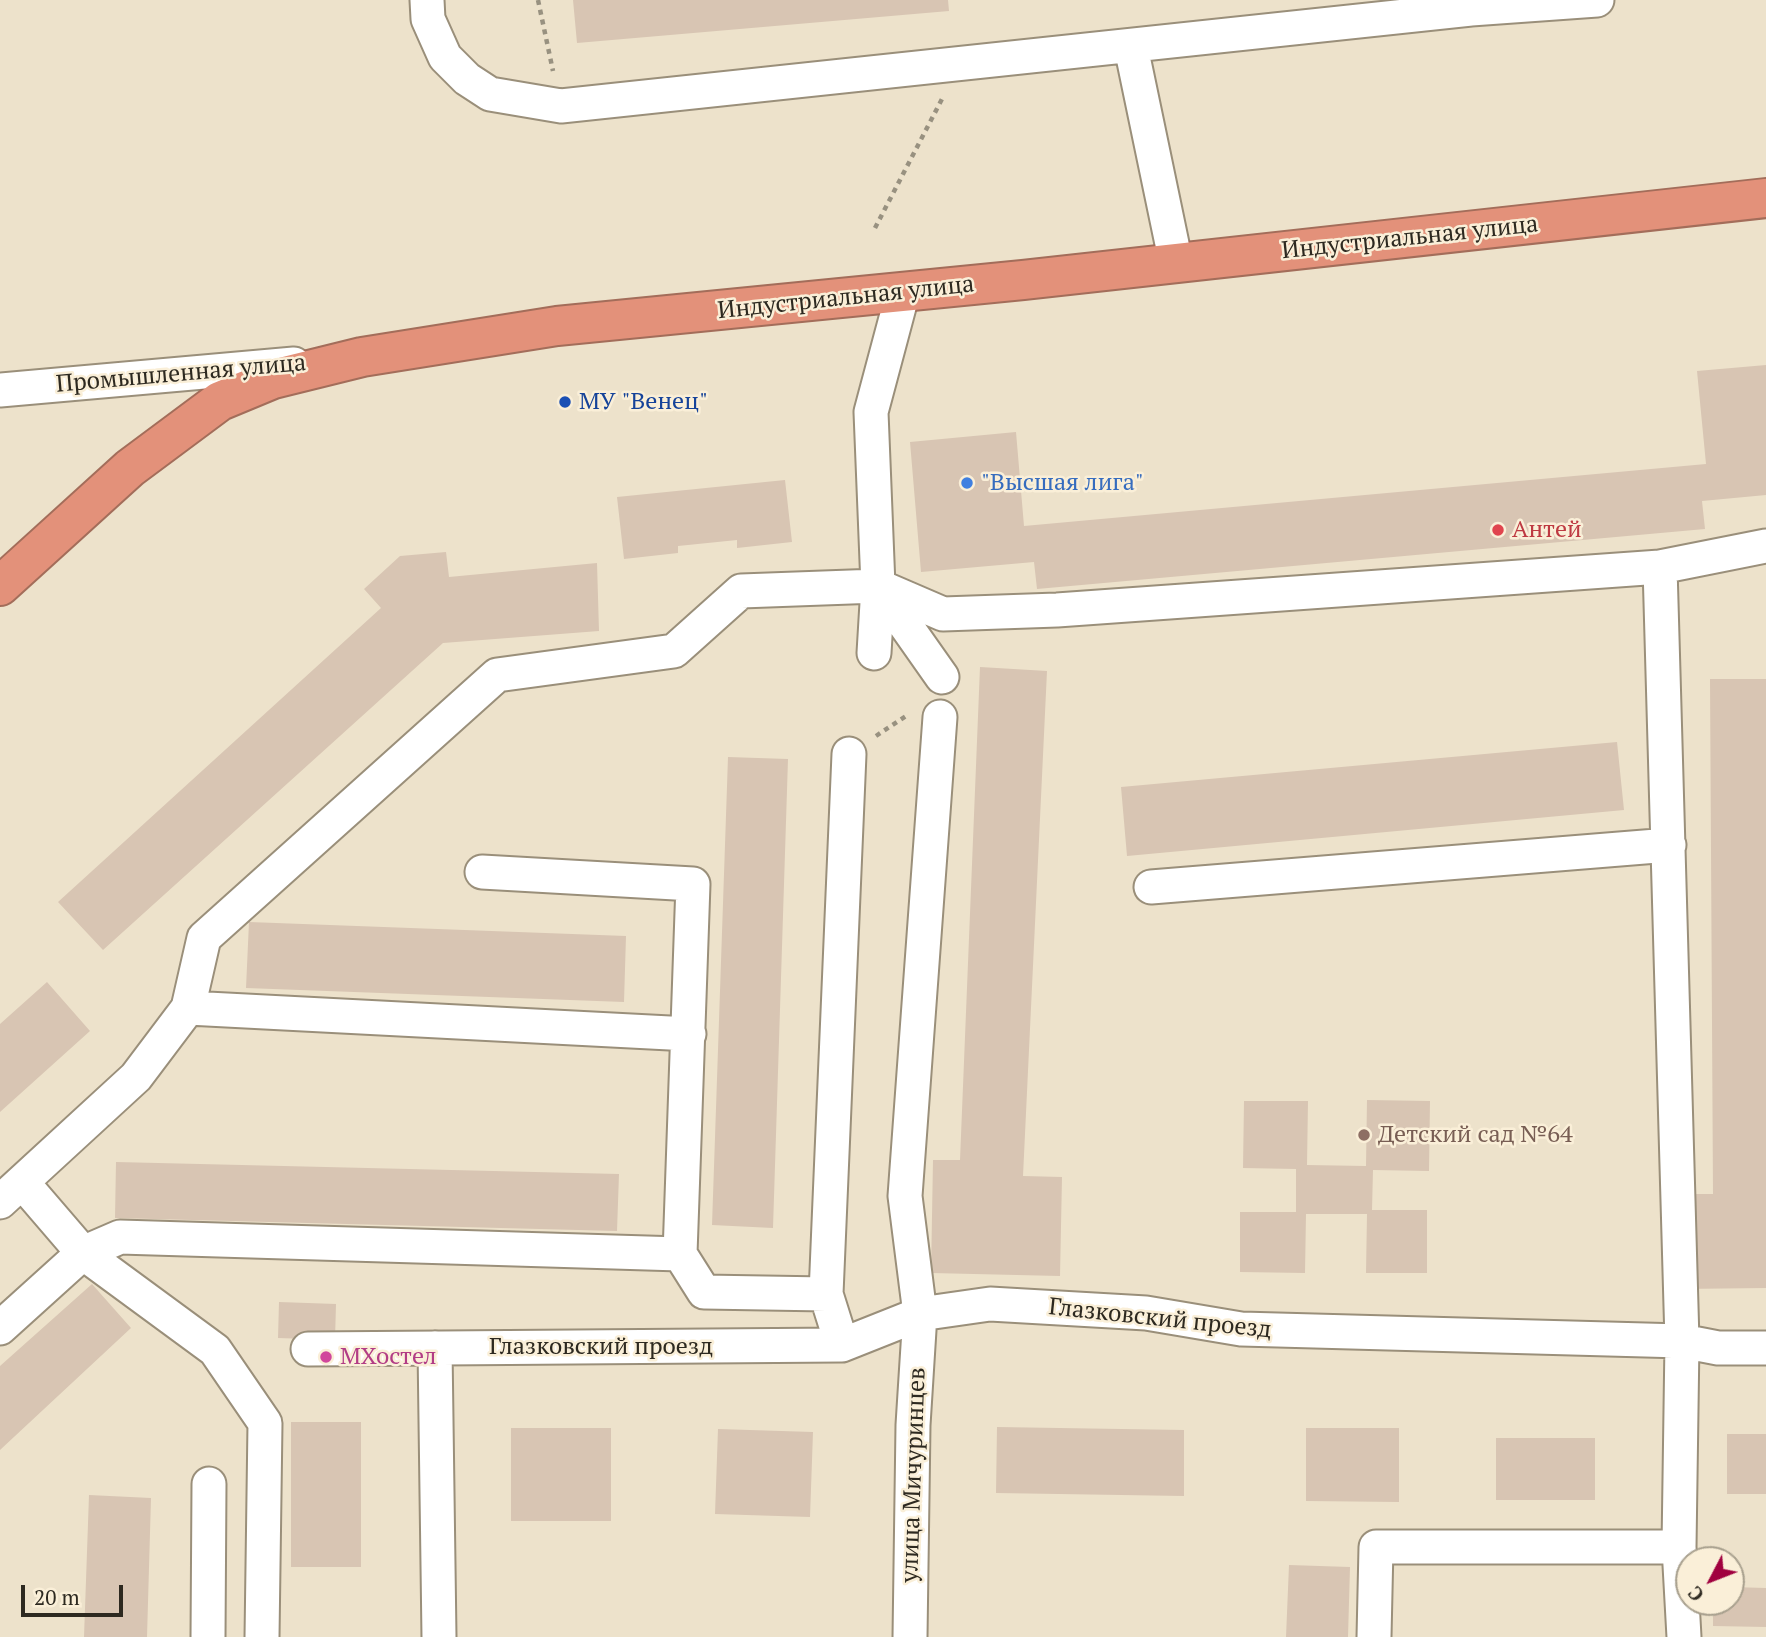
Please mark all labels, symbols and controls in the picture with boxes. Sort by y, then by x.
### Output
street label: Индустриальная улица [1280,210,1540,266]
street label: Индустриальная улица [716,270,976,326]
street label: Промышленная улица [55,349,307,399]
place label: МУ "Венец" [579,388,708,416]
marker: МУ "Венец" [557,394,573,410]
place label: "Высшая лига" [981,469,1144,497]
marker: "Высшая лига" [959,475,975,491]
place label: Антей [1512,516,1582,544]
marker: Антей [1490,522,1506,538]
place label: Детский сад №64 [1378,1121,1573,1149]
marker: Детский сад №64 [1356,1127,1372,1143]
street label: Глазковский проезд [1047,1293,1273,1345]
street label: Глазковский проезд [489,1333,713,1361]
place label: МХостел [340,1343,437,1371]
marker: МХостел [318,1349,334,1365]
street label: улица Мичуринцев [896,1367,932,1583]
north arrow [1675,1546,1745,1616]
scale bar [24,1570,126,1614]
text: С [1682,1581,1709,1607]
text: 20 m [34,1583,80,1611]

